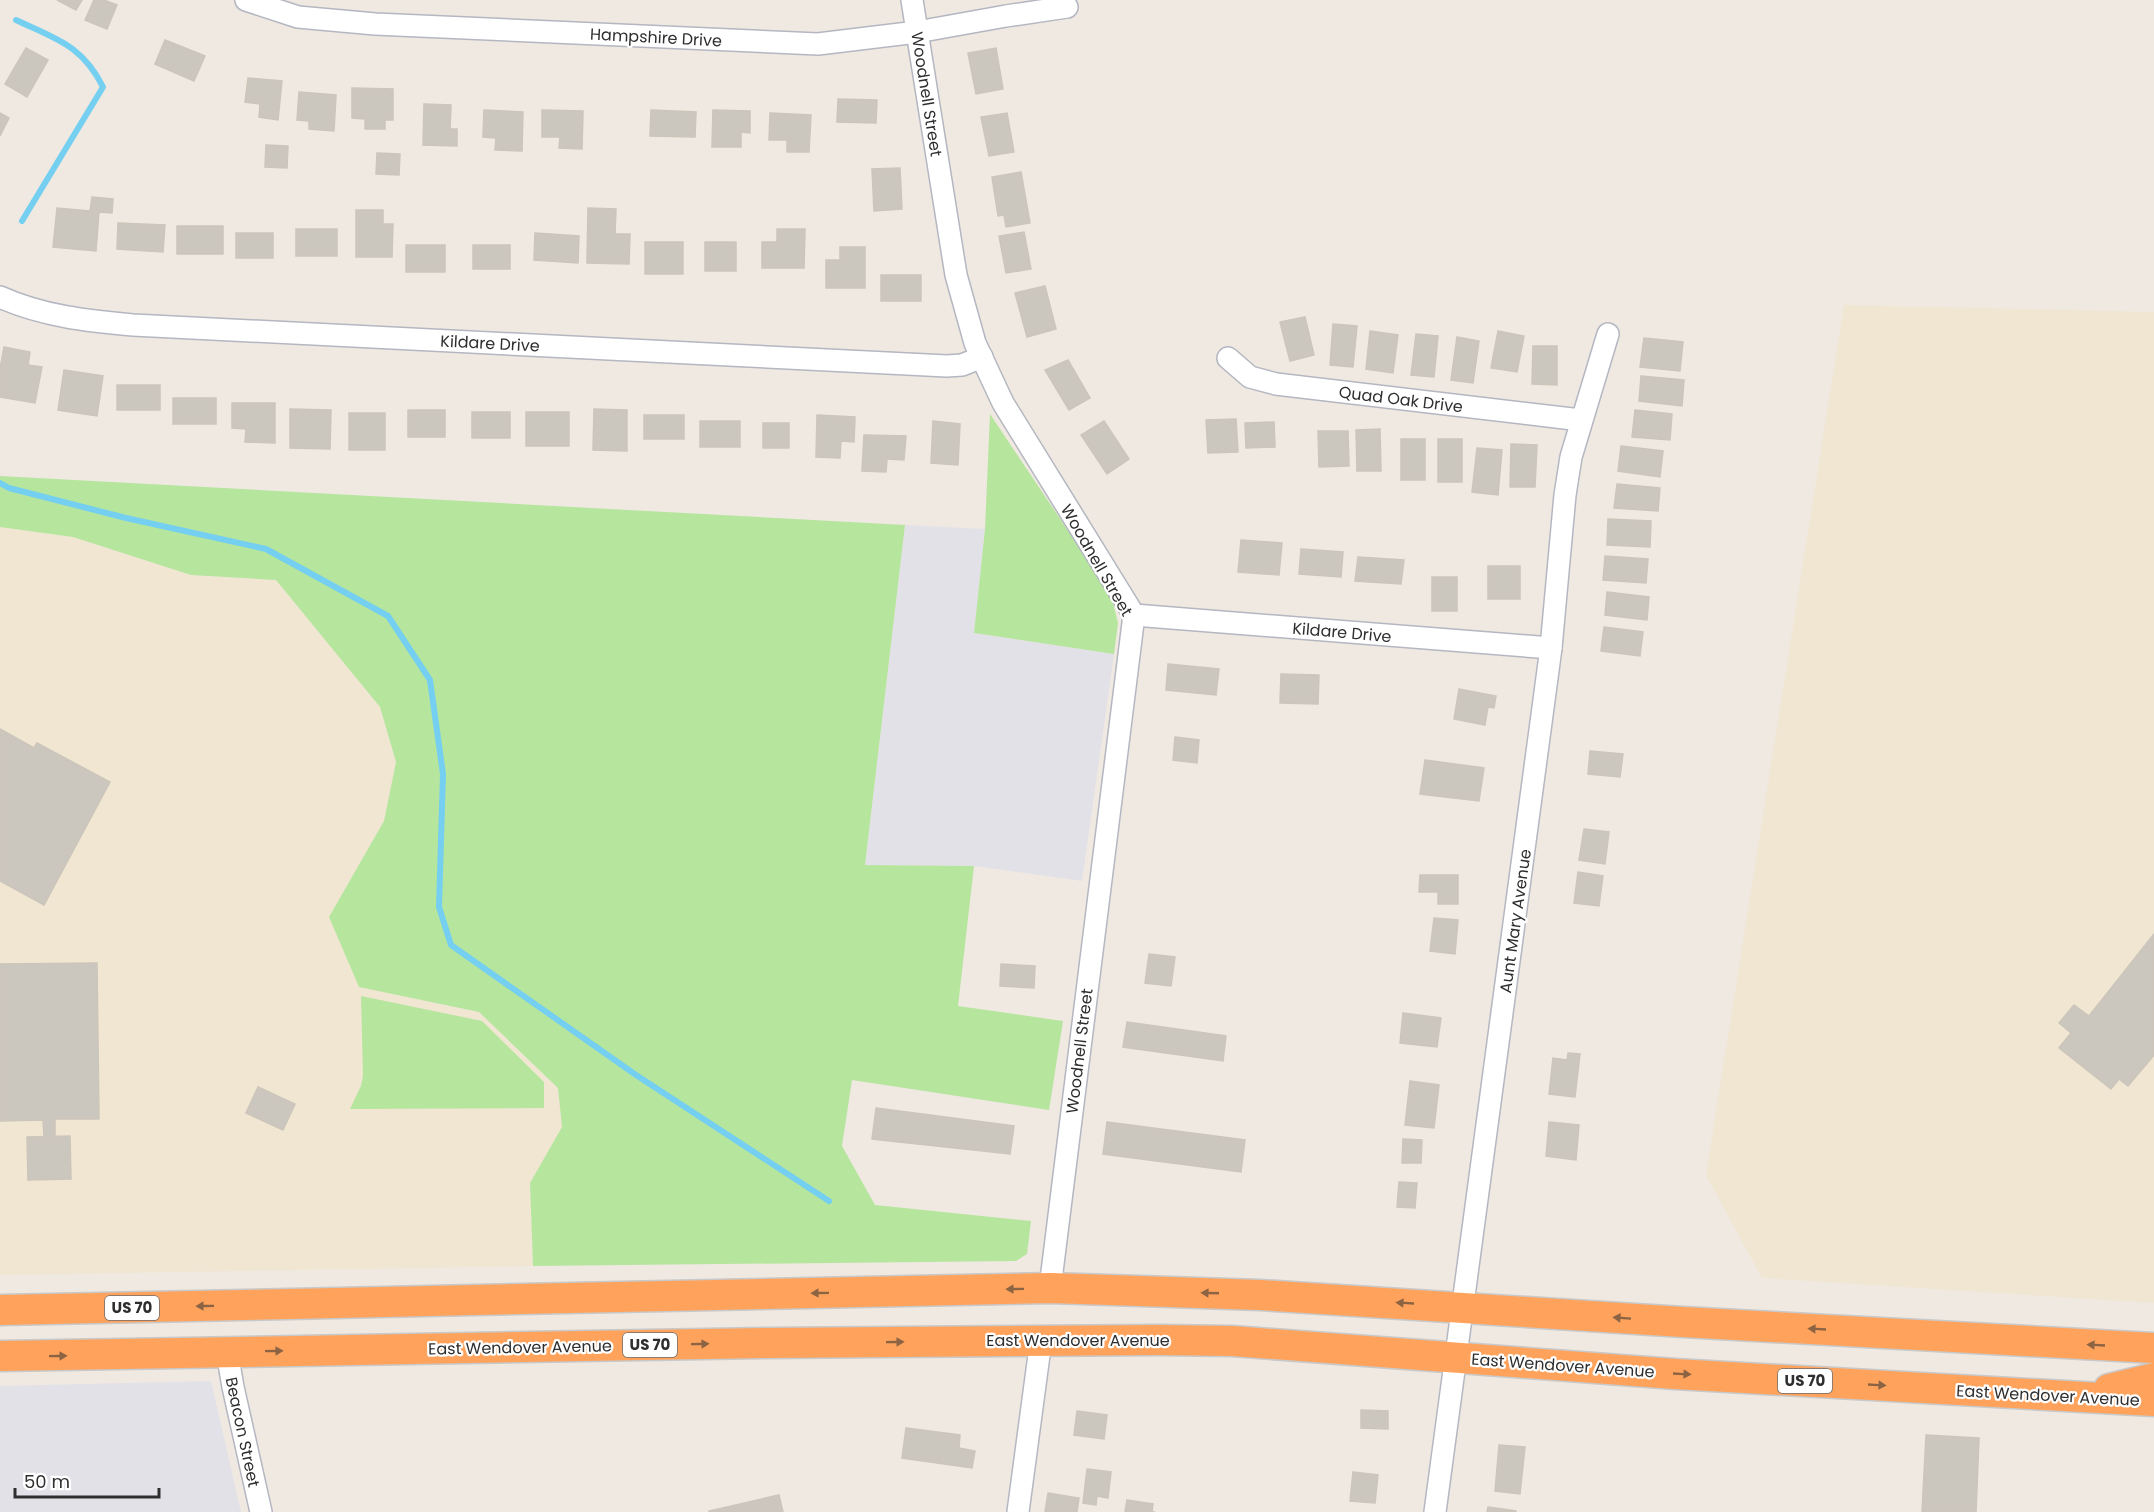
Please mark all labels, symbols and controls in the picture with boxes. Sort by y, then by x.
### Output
street label: Hampshire Drive [589,23,723,52]
street label: Woodnell Street [905,30,948,158]
street label: Kildare Drive [440,329,540,358]
street label: Quad Oak Drive [1338,380,1464,419]
street label: Woodnell Street [1055,500,1138,621]
street label: Kildare Drive [1291,617,1393,648]
street label: Aunt Mary Avenue [1494,847,1537,995]
street label: Woodnell Street [1060,987,1099,1115]
one-way arrow [1006,1284,1025,1294]
one-way arrow [811,1288,830,1298]
one-way arrow [1200,1288,1219,1298]
road number: US 70 [105,1296,159,1320]
one-way arrow [1395,1299,1414,1308]
one-way arrow [195,1301,214,1311]
one-way arrow [1613,1313,1632,1323]
one-way arrow [1807,1325,1826,1334]
street label: East Wendover Avenue [986,1329,1170,1352]
road number: US 70 [623,1333,677,1357]
street label: East Wendover Avenue [428,1334,612,1361]
one-way arrow [886,1337,905,1347]
one-way arrow [691,1339,710,1349]
one-way arrow [2086,1340,2105,1349]
one-way arrow [265,1346,284,1356]
street label: East Wendover Avenue [1471,1348,1655,1383]
one-way arrow [49,1351,68,1361]
one-way arrow [1673,1369,1692,1379]
road number: US 70 [1778,1369,1832,1393]
street label: Beacon Street [220,1375,265,1489]
street label: East Wendover Avenue [1956,1379,2140,1412]
one-way arrow [1867,1381,1886,1390]
scale bar [15,1461,159,1499]
text: 50 m [24,1469,70,1494]

